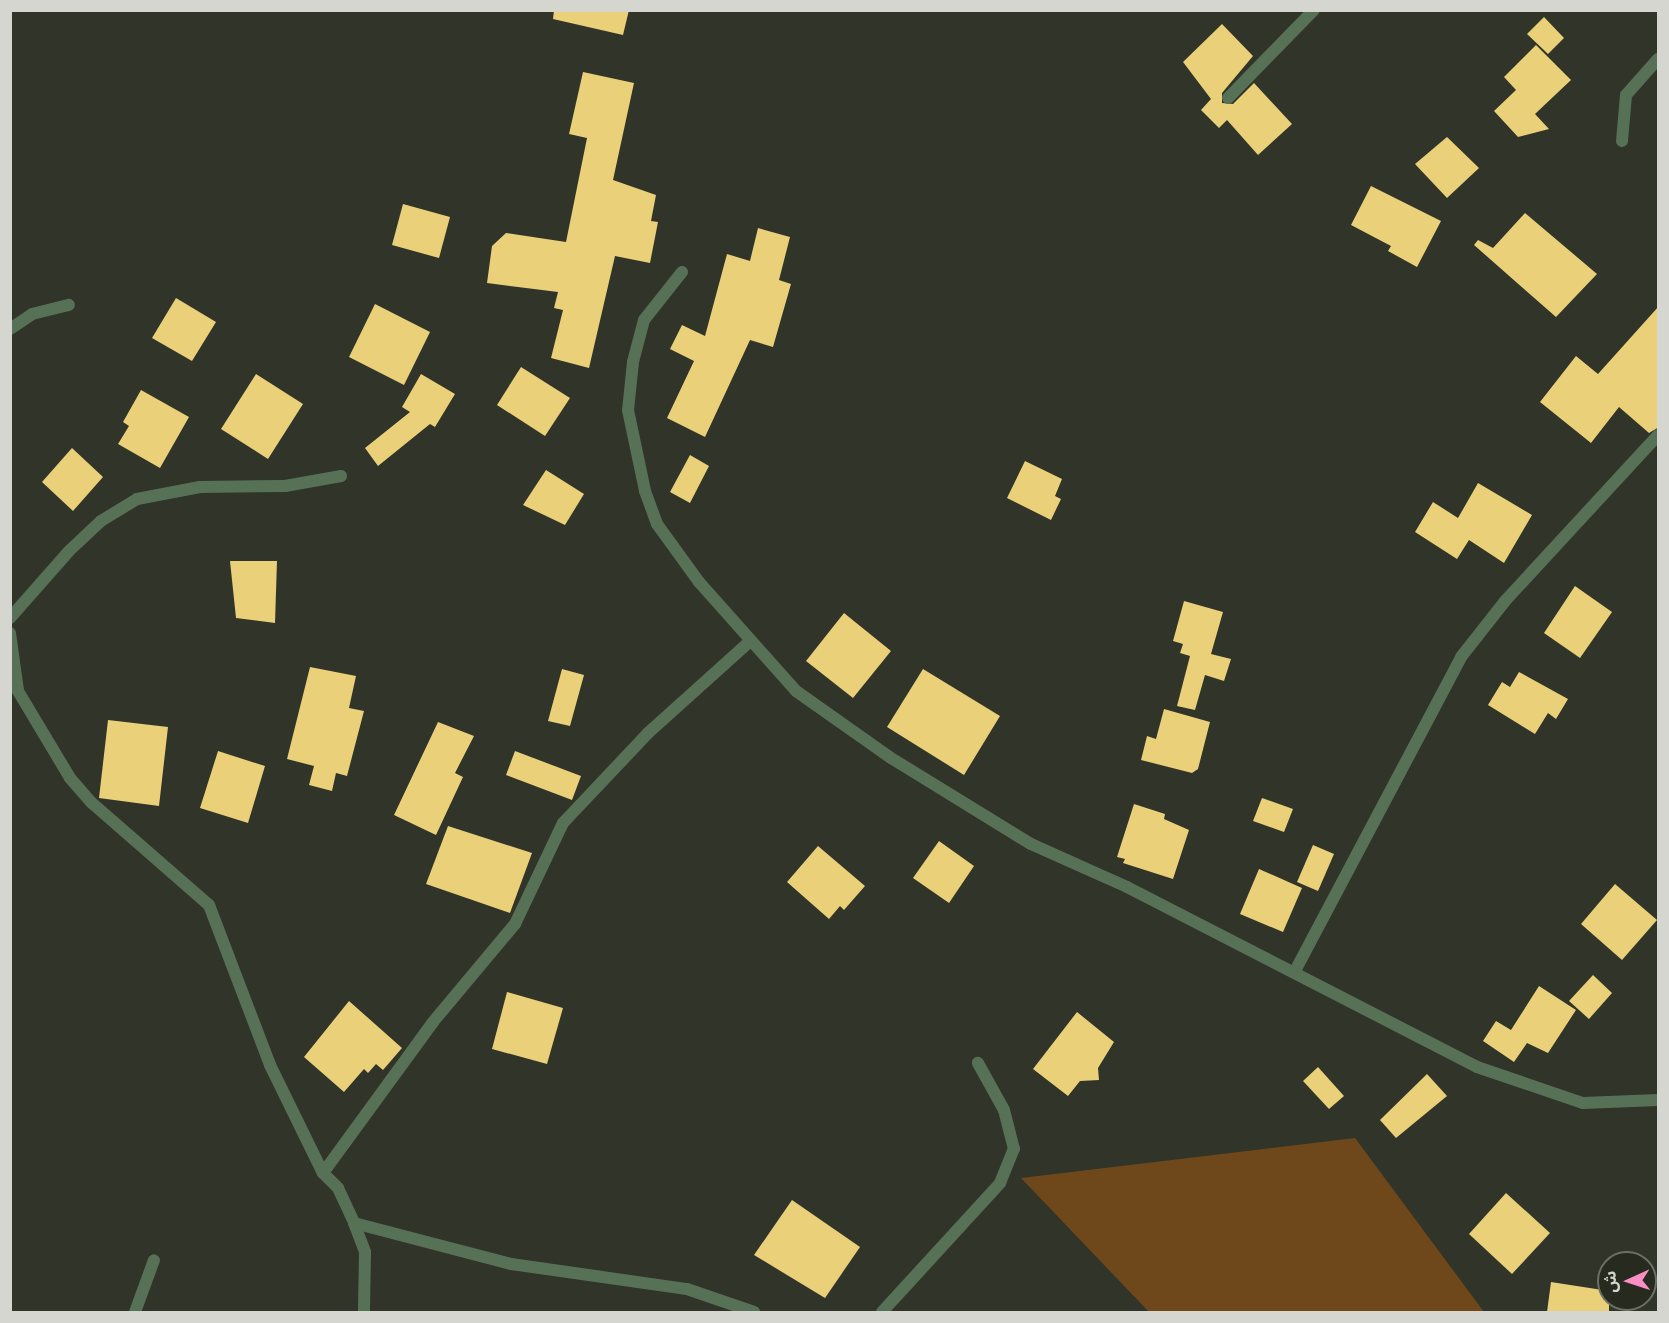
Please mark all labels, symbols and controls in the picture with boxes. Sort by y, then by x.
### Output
north arrow [1597,1251,1657,1311]
text: ش [1600,1270,1622,1293]

